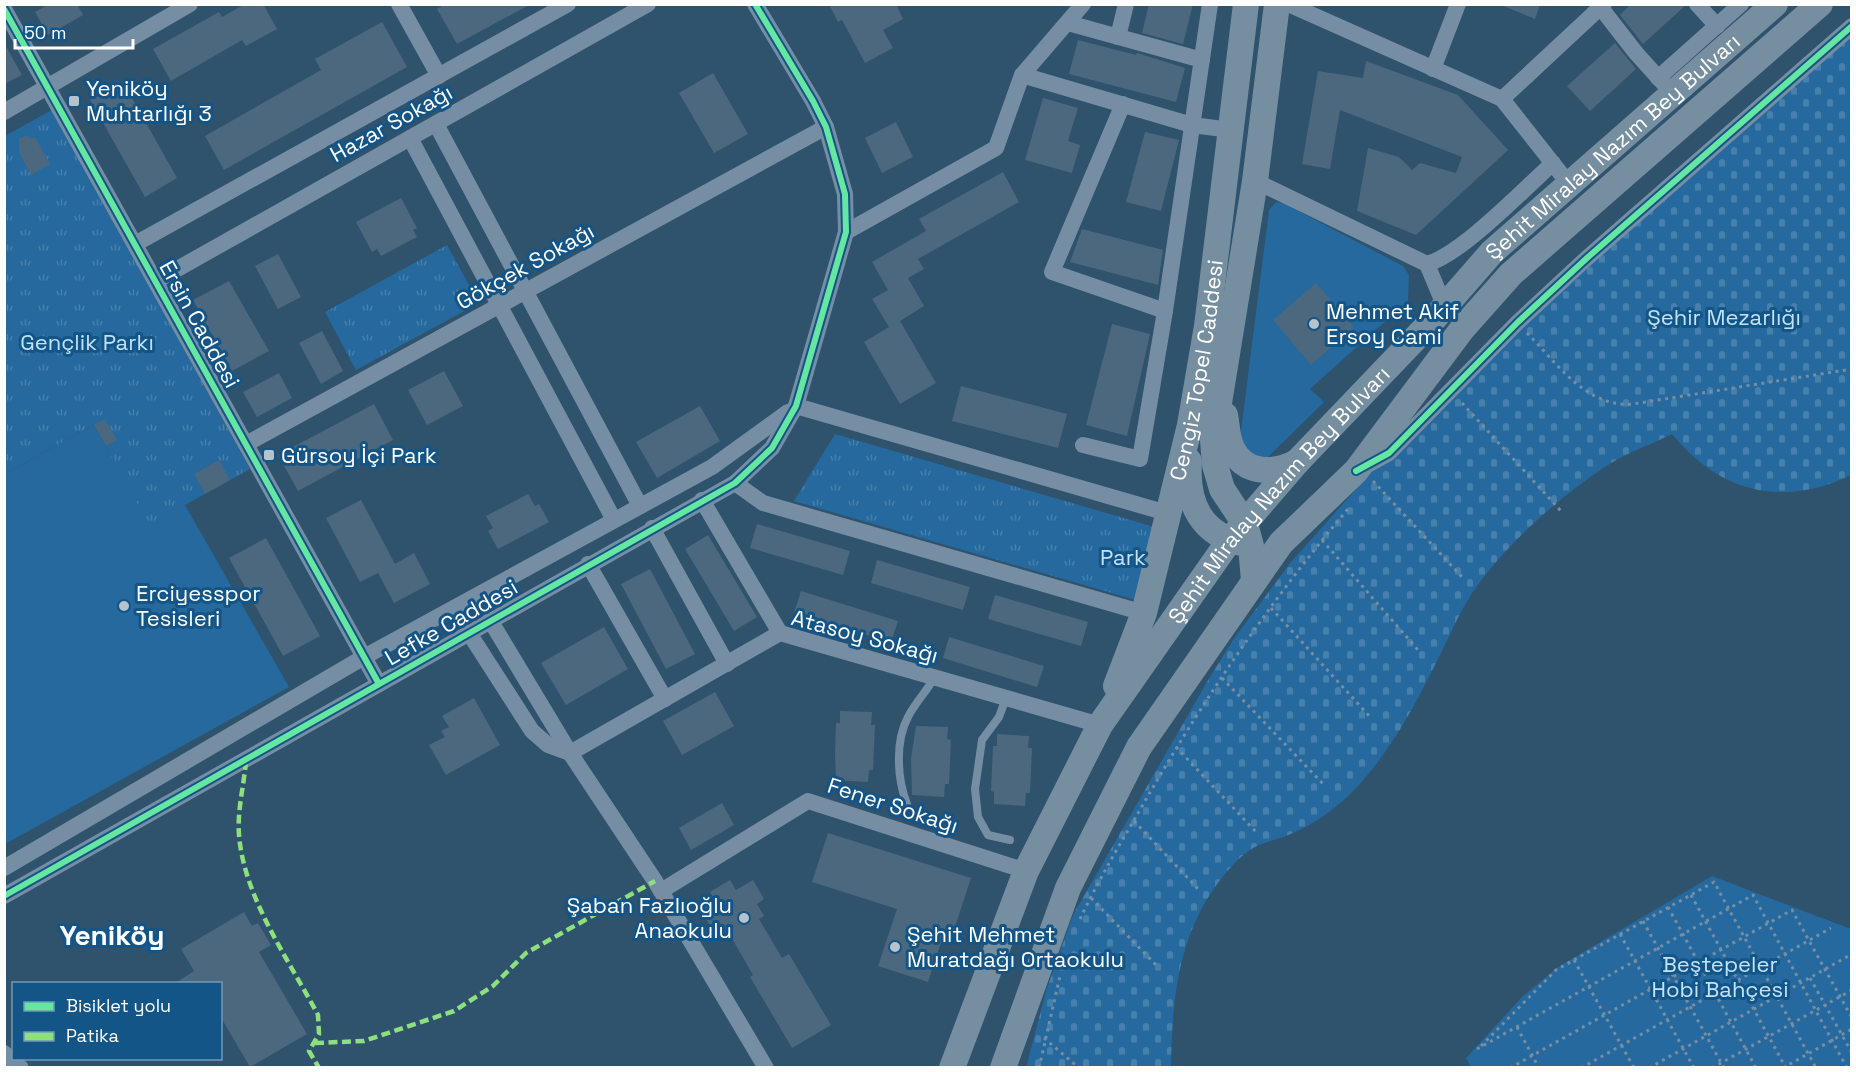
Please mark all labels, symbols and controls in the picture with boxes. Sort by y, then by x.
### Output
scale bar [15,12,134,50]
text: 50 m [24,21,66,44]
street label: Şehit Miralay Nazım Bey Bulvarı [1479,27,1746,266]
place label: Yeniköy Muhtarlığı 3 [86,74,212,127]
street label: Hazar Sokağı [325,78,457,168]
marker: Yeniköy Muhtarlığı 3 [67,94,81,108]
street label: Gökçek Sokağı [451,217,599,315]
street label: Ersin Caddesi [153,255,247,393]
street label: Cengiz Topel Caddesi [1163,258,1229,484]
place label: Mehmet Akif Ersoy Cami [1326,297,1460,350]
park label: Şehir Mezarlığı [1647,303,1801,331]
marker: Mehmet Akif Ersoy Cami [1307,317,1321,331]
park label: Gençlik Parkı [20,328,154,356]
street label: Şehit Miralay Nazım Bey Bulvarı [1161,360,1395,629]
place label: Gürsoy İçi Park [281,441,437,469]
marker: Gürsoy İçi Park [262,448,276,462]
park label: Park [1100,543,1146,571]
street label: Lefke Caddesi [379,573,523,671]
place label: Erciyesspor Tesisleri [136,579,261,632]
marker: Erciyesspor Tesisleri [117,599,131,613]
street label: Atasoy Sokağı [789,603,941,669]
street label: Fener Sokağı [824,771,962,839]
place label: Şaban Fazlıoğlu Anaokulu [567,891,732,944]
marker: Şaban Fazlıoğlu Anaokulu [737,911,751,925]
district label: Yeniköy [59,917,165,953]
place label: Şehit Mehmet Muratdağı Ortaokulu [907,920,1124,973]
marker: Şehit Mehmet Muratdağı Ortaokulu [888,940,902,954]
park label: Beştepeler Hobi Bahçesi [1651,950,1789,1003]
legend [12,982,222,1060]
text: Bisiklet yolu [66,994,171,1017]
text: Patika [66,1024,119,1047]

